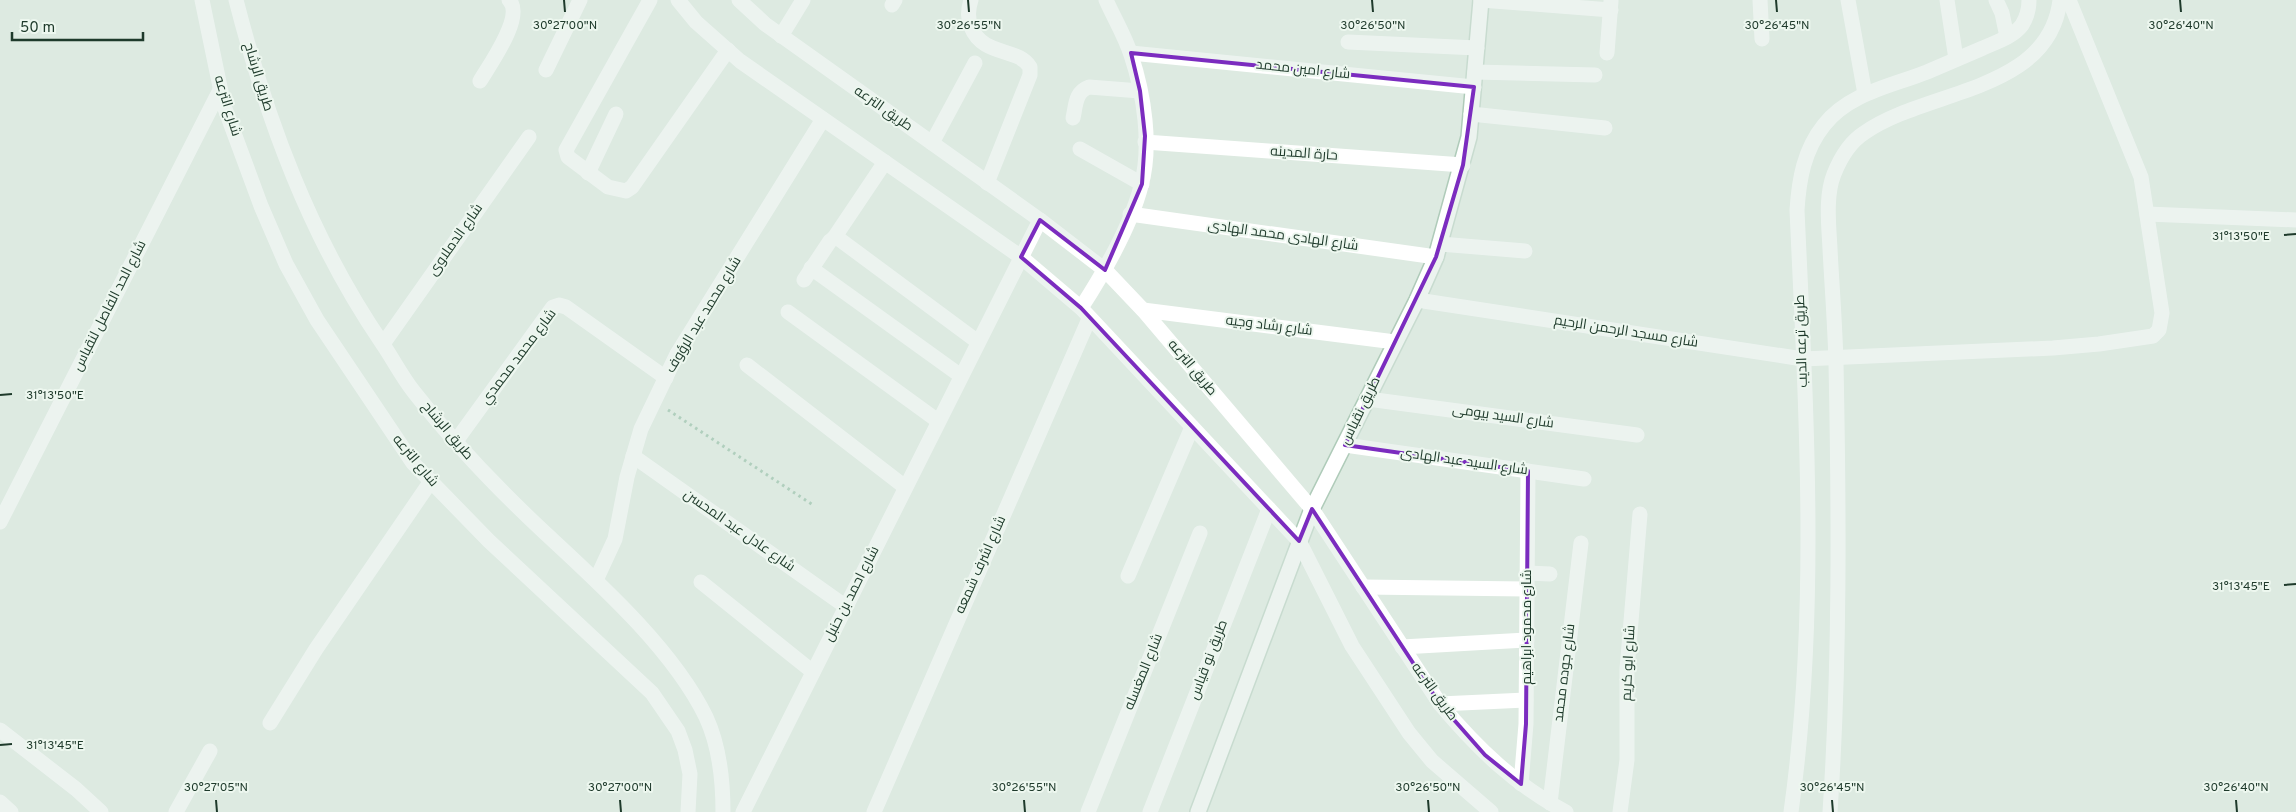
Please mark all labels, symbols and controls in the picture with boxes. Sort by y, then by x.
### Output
scale bar [12,10,144,42]
text: 30°27'00"N [533,18,597,34]
text: 30°26'55"N [936,18,1002,34]
text: 30°26'50"N [1340,18,1406,34]
text: 30°26'45"N [1744,18,1810,34]
text: 30°26'40"N [2148,18,2214,34]
text: 50 m [20,19,55,38]
street label: طريق الرشاح [240,41,276,113]
street label: شارع امين محمد [1255,57,1351,83]
street label: شارع الترعه [210,74,244,138]
street label: طريق الترعه [850,83,916,135]
street label: حارة المدينه [1270,143,1338,165]
street label: شارع الدملاوى [425,201,487,279]
street label: شارع الهادى محمد الهادى [1207,217,1359,255]
text: 31°13'50"E [2212,229,2270,245]
street label: شارع الحد الفاصل لنقباس [70,238,150,374]
street label: شارع محمد عبد الرؤوف [663,254,745,376]
street label: طريق ترعه الديب [1792,294,1812,388]
street label: شارع محمد محمدي [478,306,562,409]
street label: شارع رشاد وجيه [1225,312,1313,340]
street label: شارع مسجد الرحمن الرحيم [1553,312,1699,352]
street label: طريق الترعه [1164,337,1220,399]
street label: طريق نقباس [1337,374,1385,448]
text: 31°13'50"E [26,388,84,404]
street label: طريق الرشاح [418,398,476,464]
street label: شارع السيد بيومى [1451,401,1555,433]
street label: شارع الترعه [388,432,442,490]
street label: شارع السيد عبد الهادى [1399,445,1529,479]
street label: شارع عادل عبد المحسن [680,486,798,576]
street label: شارع اشرف شمعه [952,513,1010,617]
street label: شارع احمد بن حنبل [821,543,883,645]
street label: شارع محمود ابراهيم [1519,569,1536,685]
text: 31°13'45"E [2212,579,2270,595]
street label: طريق نو قياس [1186,618,1232,702]
street label: شارع جوده محمد [1551,623,1579,723]
street label: شارع ابو كريم [1619,624,1639,702]
street label: شارع المغسله [1121,631,1167,713]
street label: طريق الترعه [1407,660,1461,724]
text: 31°13'45"E [26,738,84,754]
text: 30°27'05"N [184,780,248,796]
text: 30°27'00"N [588,780,652,796]
text: 30°26'55"N [991,780,1057,796]
text: 30°26'50"N [1395,780,1461,796]
text: 30°26'45"N [1799,780,1865,796]
text: 30°26'40"N [2203,780,2269,796]

